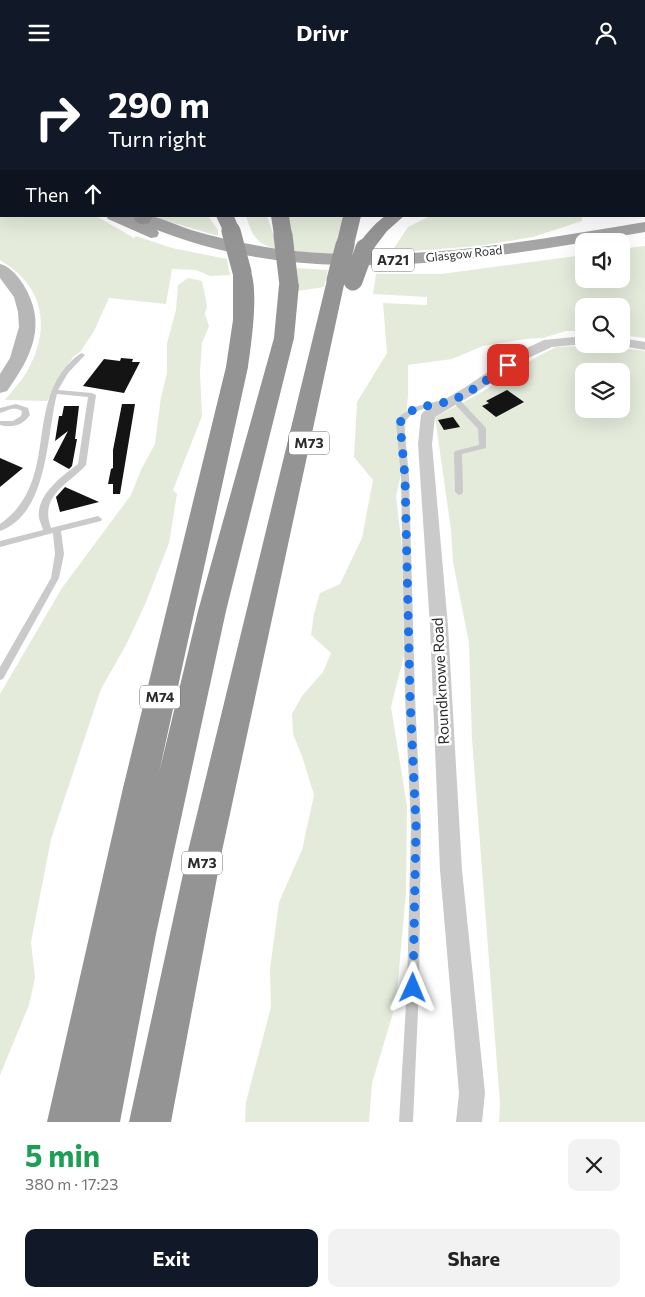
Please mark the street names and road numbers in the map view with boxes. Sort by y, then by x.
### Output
street label: Glasgow Road [425,242,503,264]
road number: A721 [372,249,414,271]
road number: M73 [289,431,329,454]
street label: Roundknowe Road [428,617,452,745]
road number: M74 [140,685,180,709]
road number: M73 [182,851,222,875]

